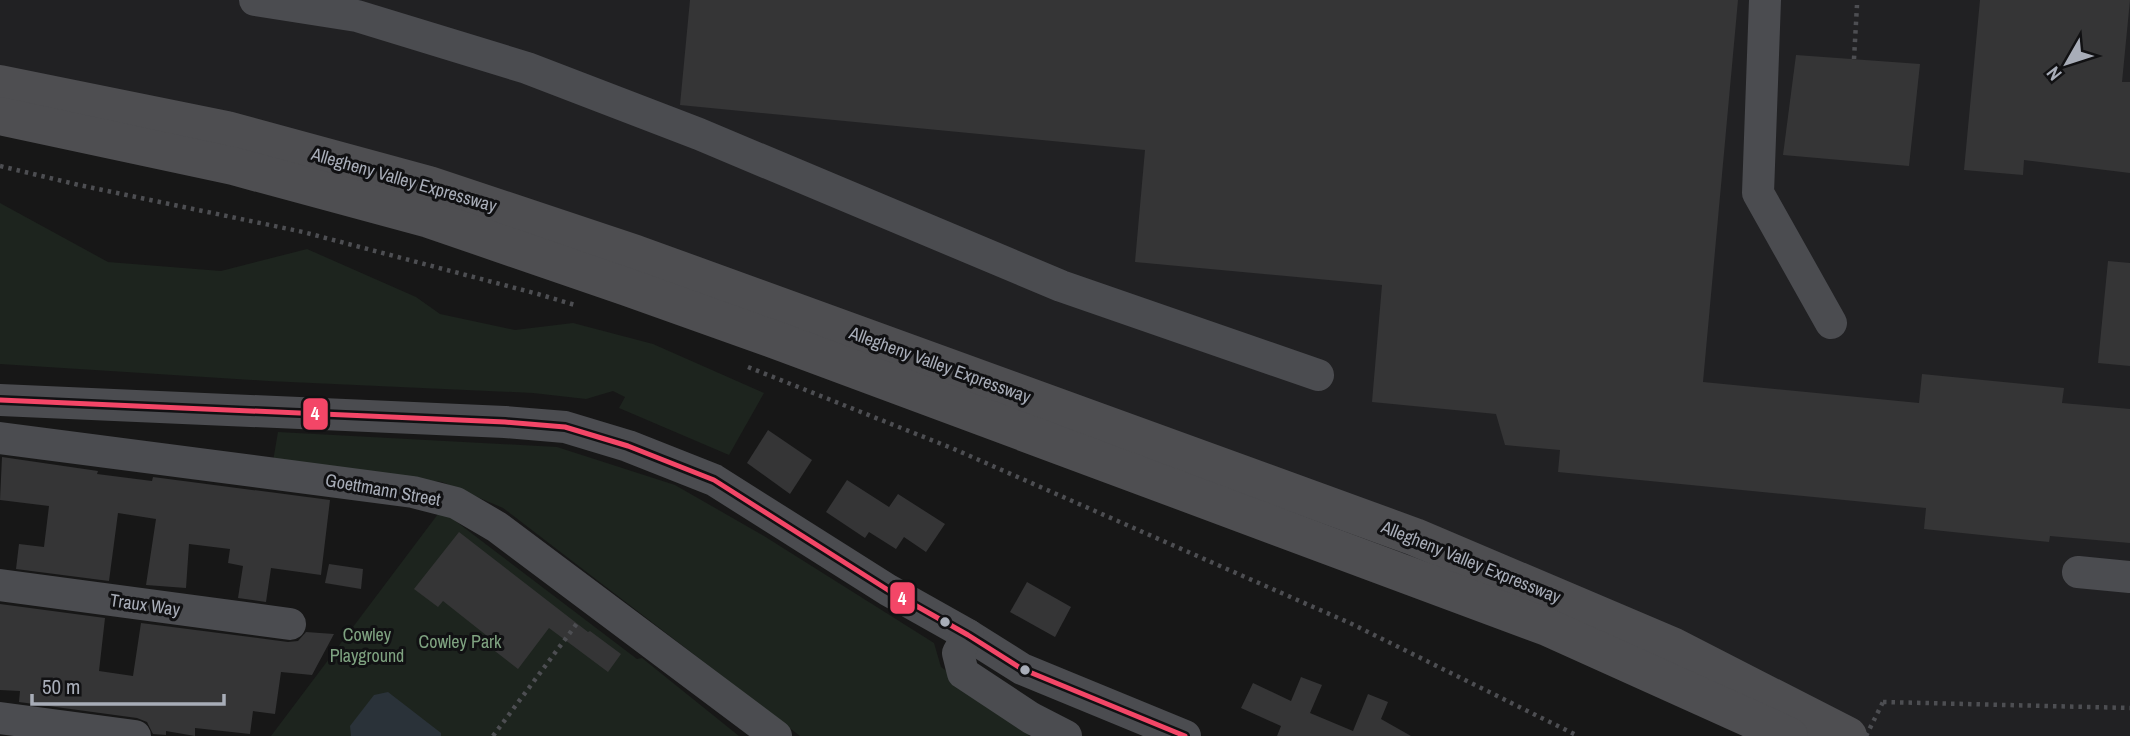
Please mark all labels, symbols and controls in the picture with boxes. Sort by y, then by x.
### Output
north arrow [2032,28,2102,98]
text: N [2040,61,2067,86]
street label: Allegheny Valley Expressway [308,141,500,218]
street label: Allegheny Valley Expressway [845,320,1035,409]
line badge: 4 [302,397,329,431]
text: 4 [311,400,320,426]
street label: Goettmann Street [324,467,443,512]
street label: Allegheny Valley Expressway [1377,514,1565,609]
line badge: 4 [889,581,916,615]
text: 4 [898,585,907,611]
street label: Traux Way [109,587,182,622]
unlabelled marker [938,615,952,629]
park label: Cowley Playground [330,622,404,668]
park label: Cowley Park [419,629,502,654]
scale bar [32,662,224,706]
unlabelled marker [1018,663,1032,677]
text: 50 m [42,672,80,701]

